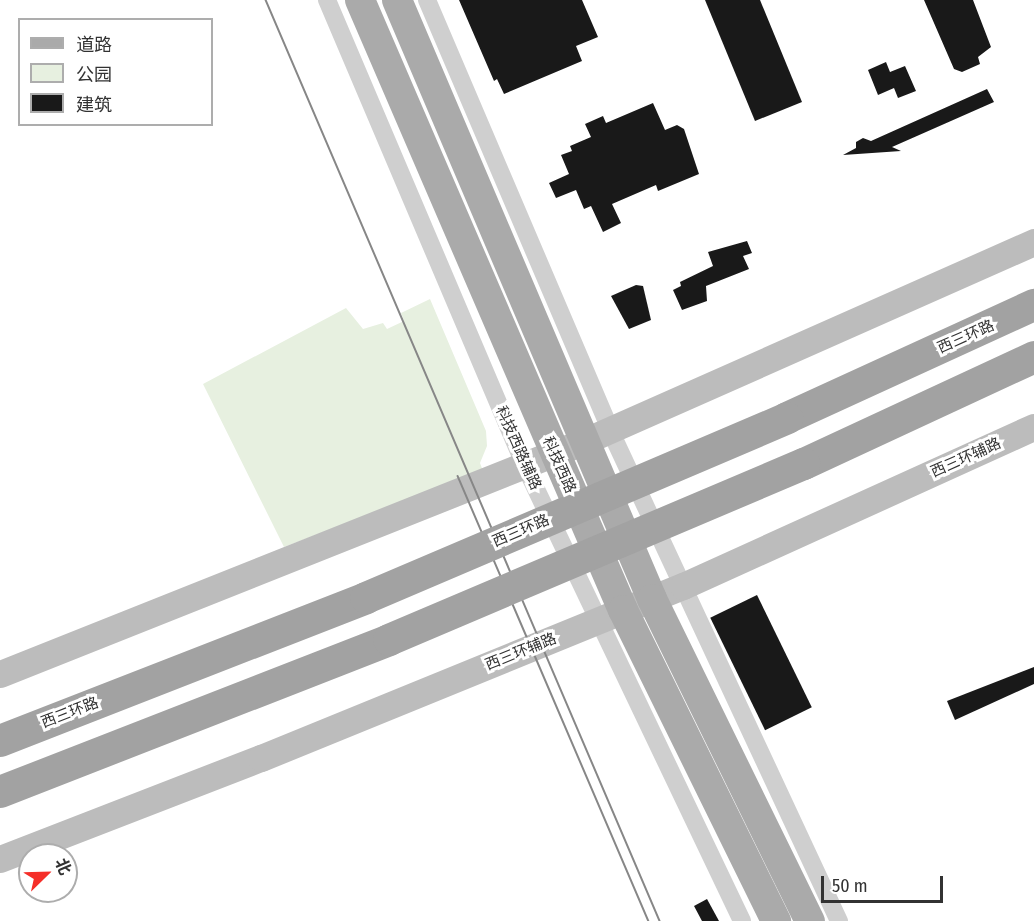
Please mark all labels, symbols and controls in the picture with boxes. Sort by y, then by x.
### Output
legend [18,18,213,126]
text: 道路 [76,34,112,56]
text: 公园 [76,64,112,86]
text: 建筑 [76,94,112,116]
street label: 西三环路 [935,317,997,357]
street label: 科技西路辅路 [491,403,545,493]
street label: 科技西路 [539,434,579,496]
street label: 西三环辅路 [928,435,1004,481]
street label: 西三环路 [490,511,552,551]
street label: 西三环辅路 [483,630,559,674]
street label: 西三环路 [39,694,101,732]
north arrow [18,843,78,903]
text: 北 [51,855,75,878]
scale bar [824,864,946,902]
text: 50 m [832,875,868,897]

